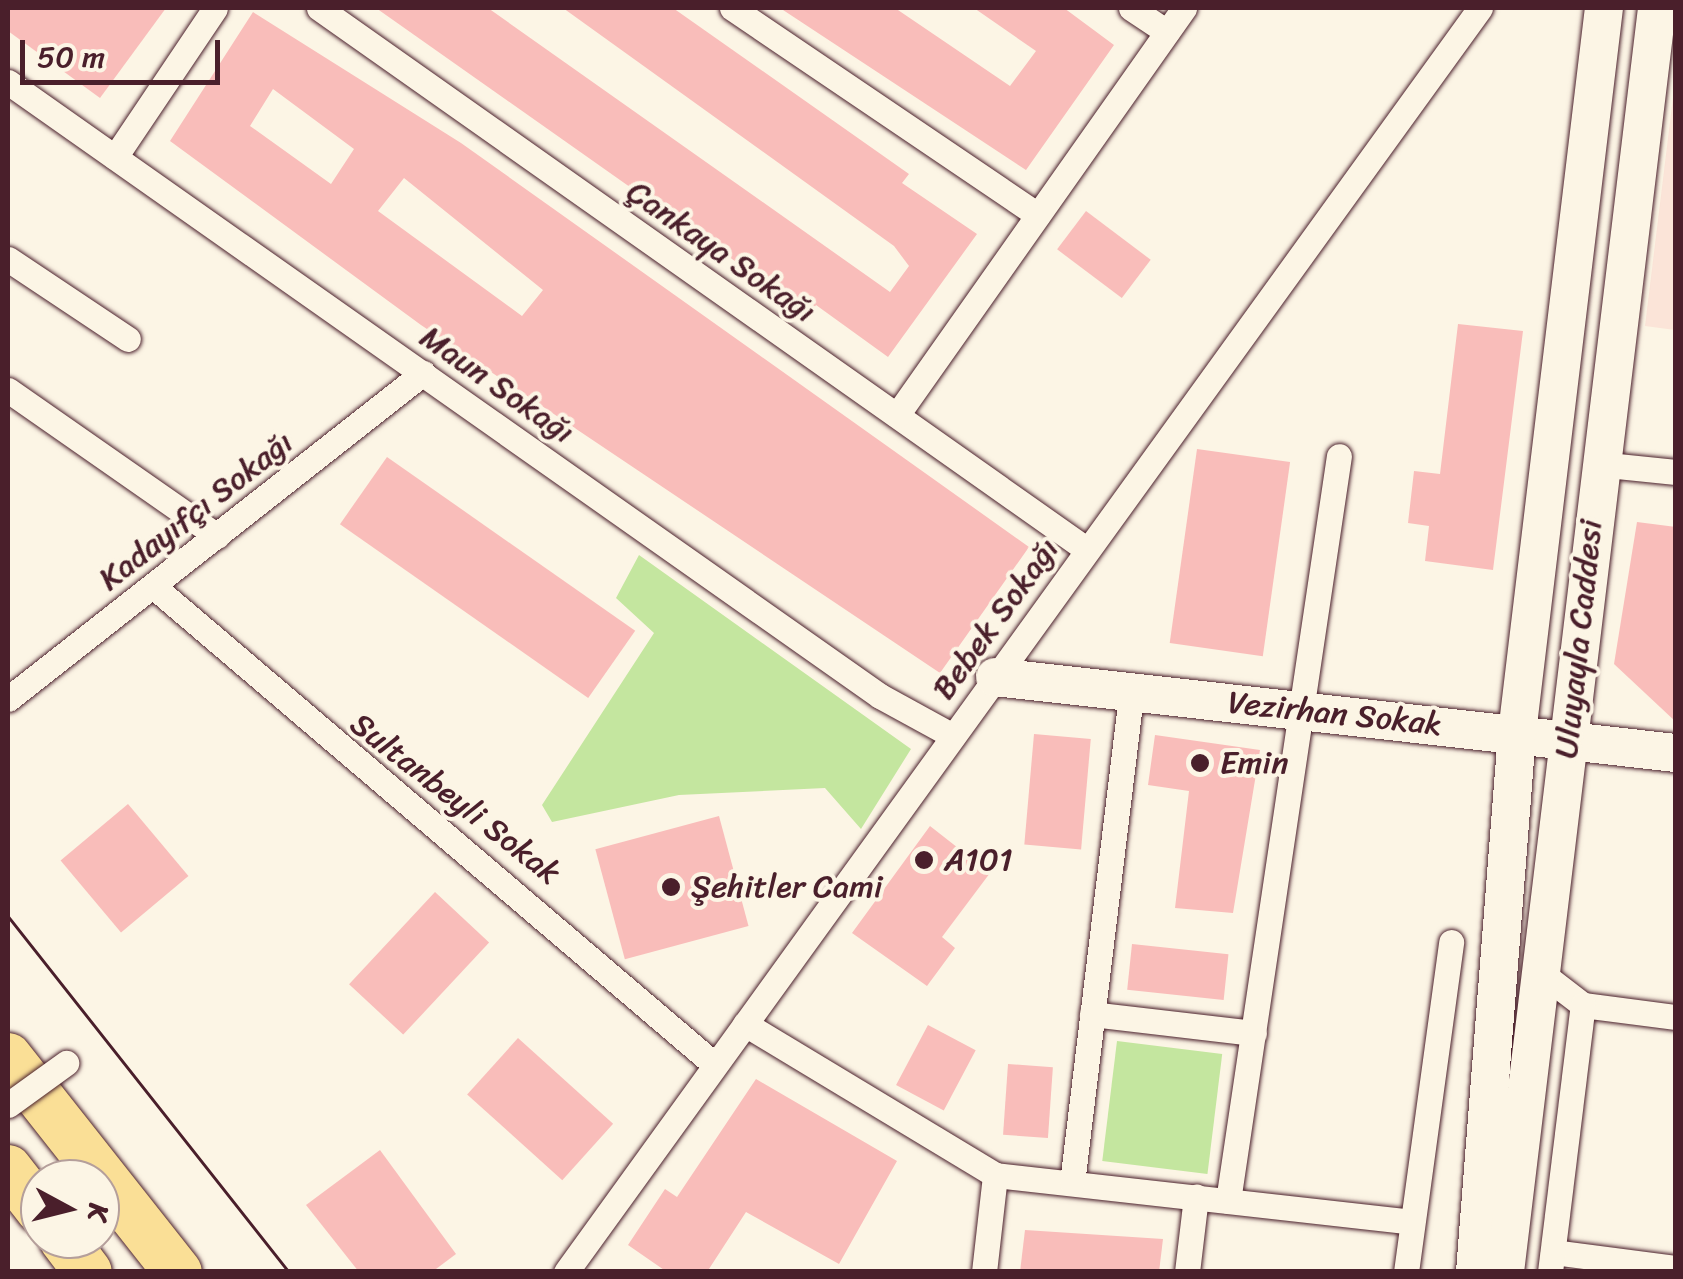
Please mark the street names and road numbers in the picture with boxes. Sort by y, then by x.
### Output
street label: Çankaya Sokağı [619,173,823,331]
street label: Maun Sokağı [413,318,581,452]
street label: Kadayıfçı Sokağı [91,423,301,599]
street label: Uluyayla Caddesi [1547,519,1611,759]
street label: Bebek Sokağı [925,531,1067,707]
street label: Vezirhan Sokak [1226,684,1444,744]
street label: Sultanbeyli Sokak [342,705,568,893]

